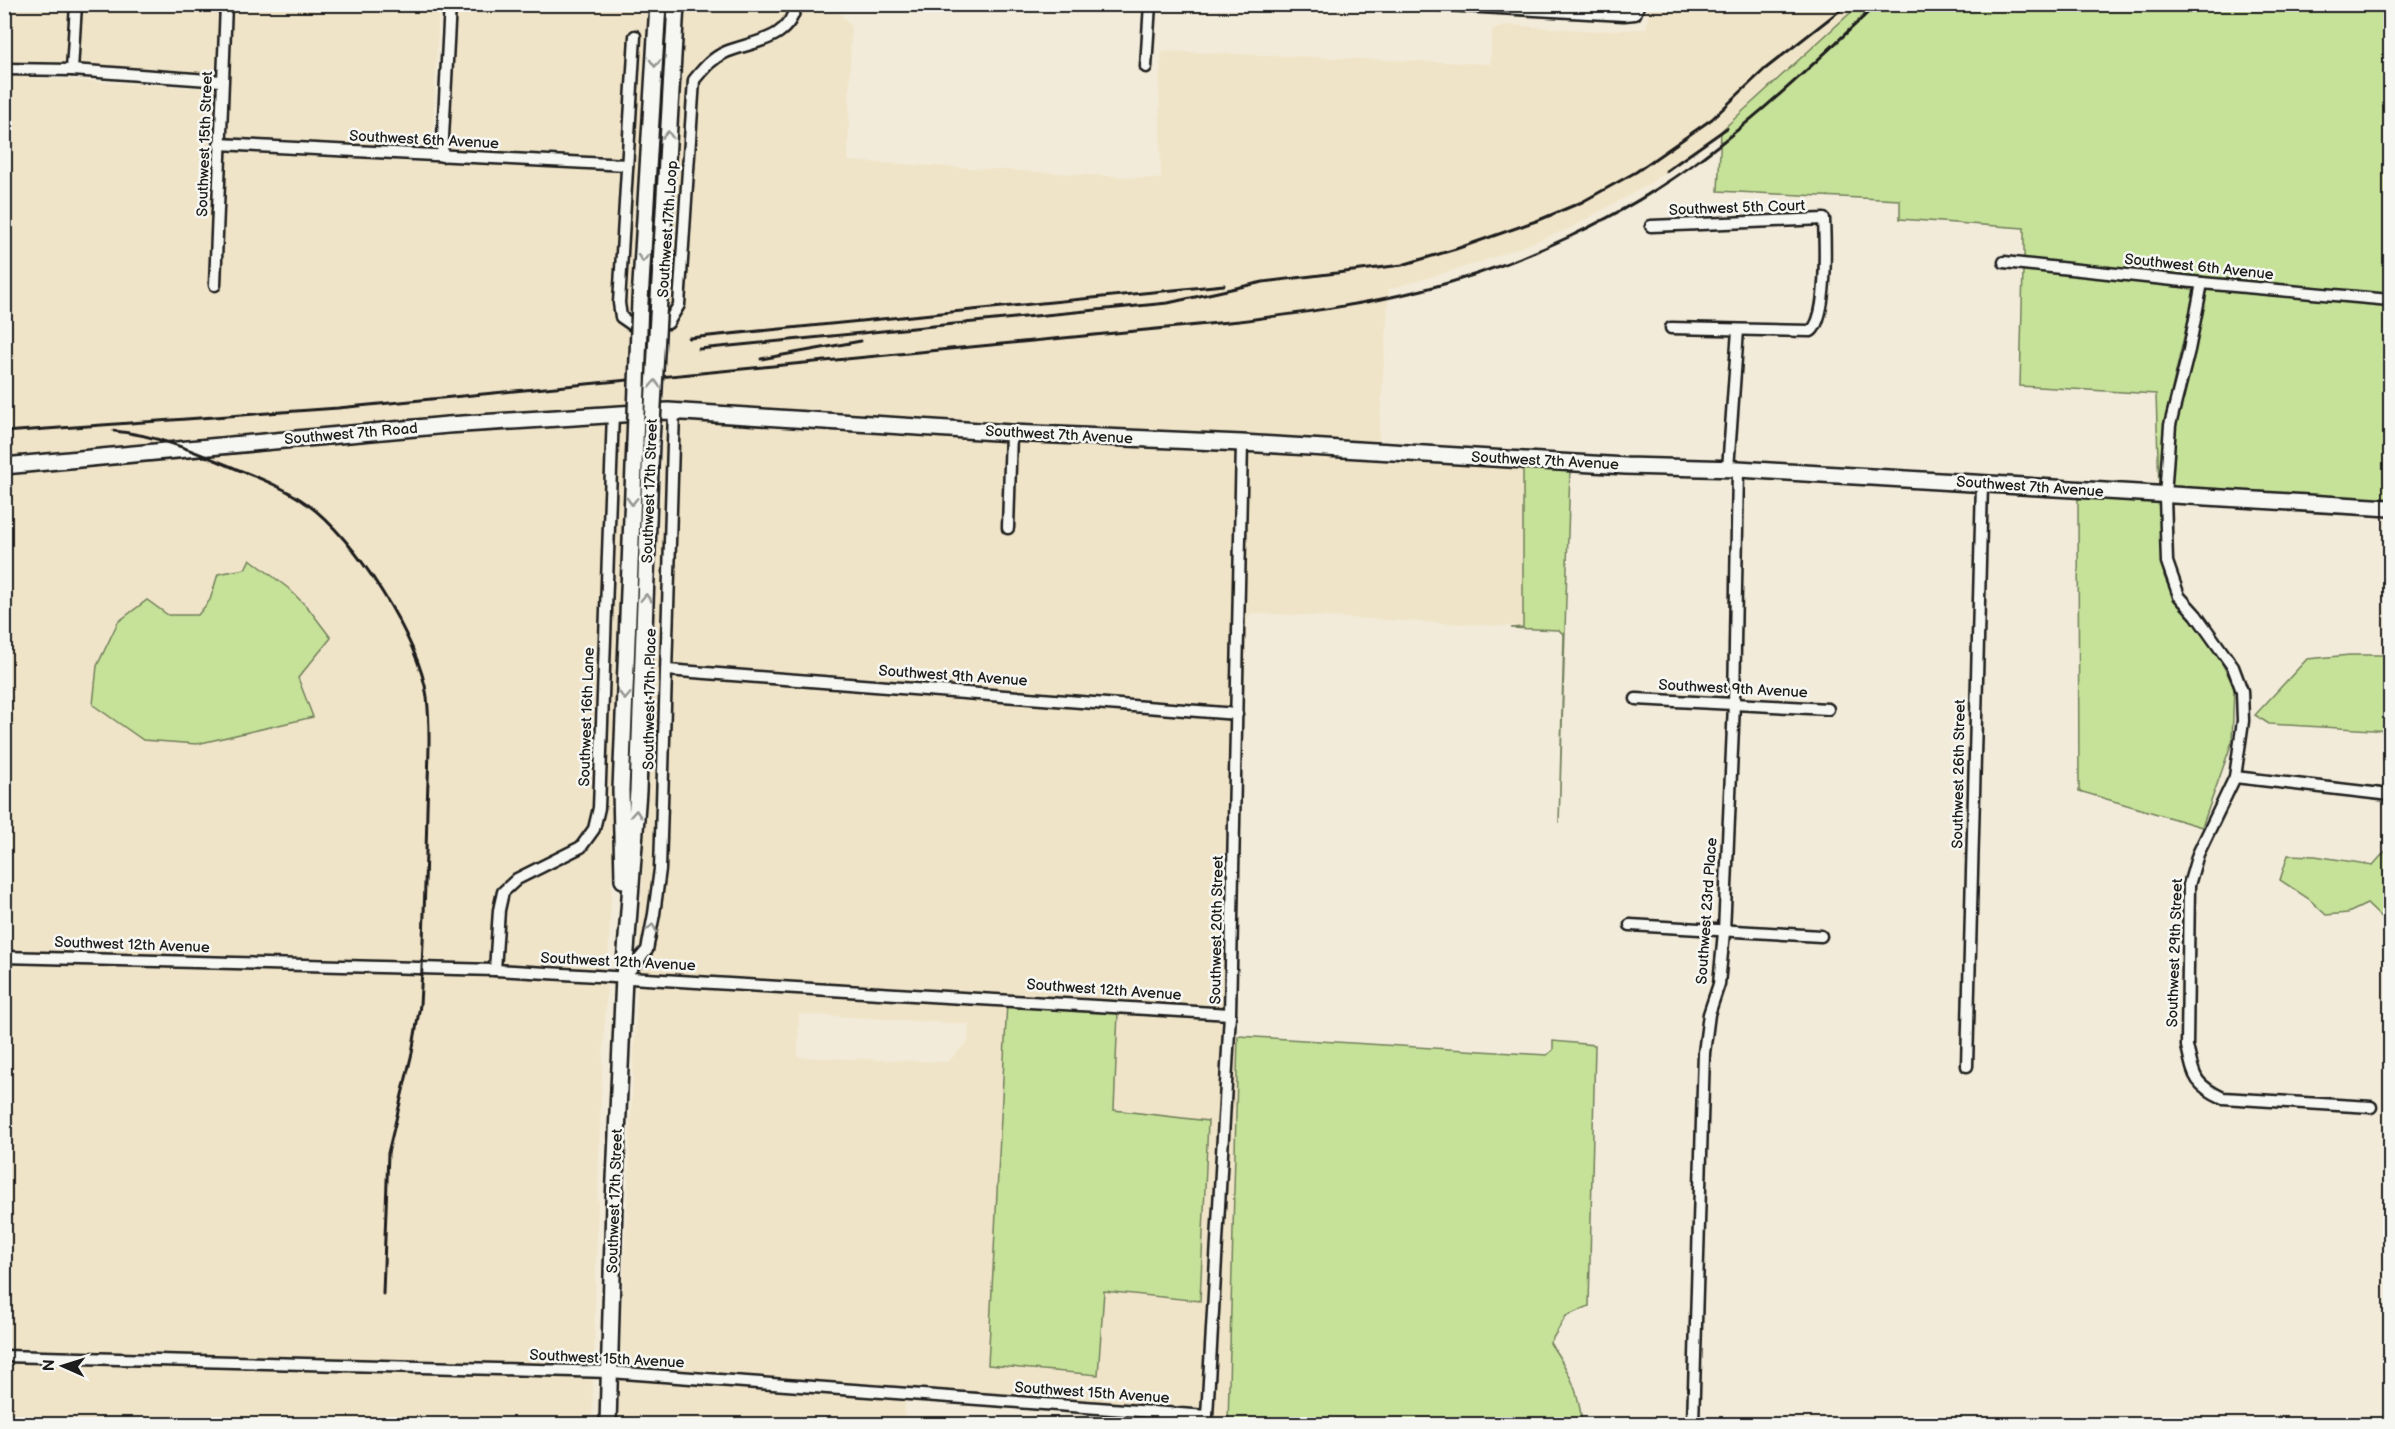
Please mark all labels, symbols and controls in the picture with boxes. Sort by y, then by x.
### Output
one-way arrow [648,58,661,67]
street label: Southwest 15th Street [193,70,217,217]
street label: Southwest 6th Avenue [349,127,499,153]
one-way arrow [662,131,675,140]
street label: Southwest 17th Loop [654,159,682,298]
street label: Southwest 5th Court [1668,196,1806,220]
street label: Southwest 6th Avenue [2123,250,2275,284]
one-way arrow [636,253,649,262]
one-way arrow [648,379,661,388]
street label: Southwest 17th Street [638,418,662,564]
street label: Southwest 7th Road [284,419,418,449]
street label: Southwest 7th Avenue [985,422,1133,448]
street label: Southwest 7th Avenue [1471,448,1619,474]
street label: Southwest 7th Avenue [1956,472,2104,502]
one-way arrow [626,496,639,505]
one-way arrow [639,594,652,603]
street label: Southwest 17th Place [639,628,661,770]
street label: Southwest 16th Lane [575,647,599,787]
street label: Southwest 9th Avenue [878,661,1028,691]
street label: Southwest 9th Avenue [1658,676,1808,702]
one-way arrow [618,691,631,700]
street label: Southwest 26th Street [1948,699,1970,849]
one-way arrow [630,810,643,819]
street label: Southwest 23rd Place [1692,837,1722,985]
street label: Southwest 20th Street [1206,855,1228,1005]
street label: Southwest 29th Street [2163,878,2187,1028]
one-way arrow [645,923,658,933]
street label: Southwest 12th Avenue [54,933,210,957]
street label: Southwest 12th Avenue [540,948,696,976]
street label: Southwest 12th Avenue [1026,975,1182,1005]
street label: Southwest 17th Street [603,1128,627,1274]
north arrow [33,1336,93,1396]
street label: Southwest 15th Avenue [529,1345,685,1373]
text: N [40,1359,59,1372]
street label: Southwest 15th Avenue [1014,1378,1170,1408]

